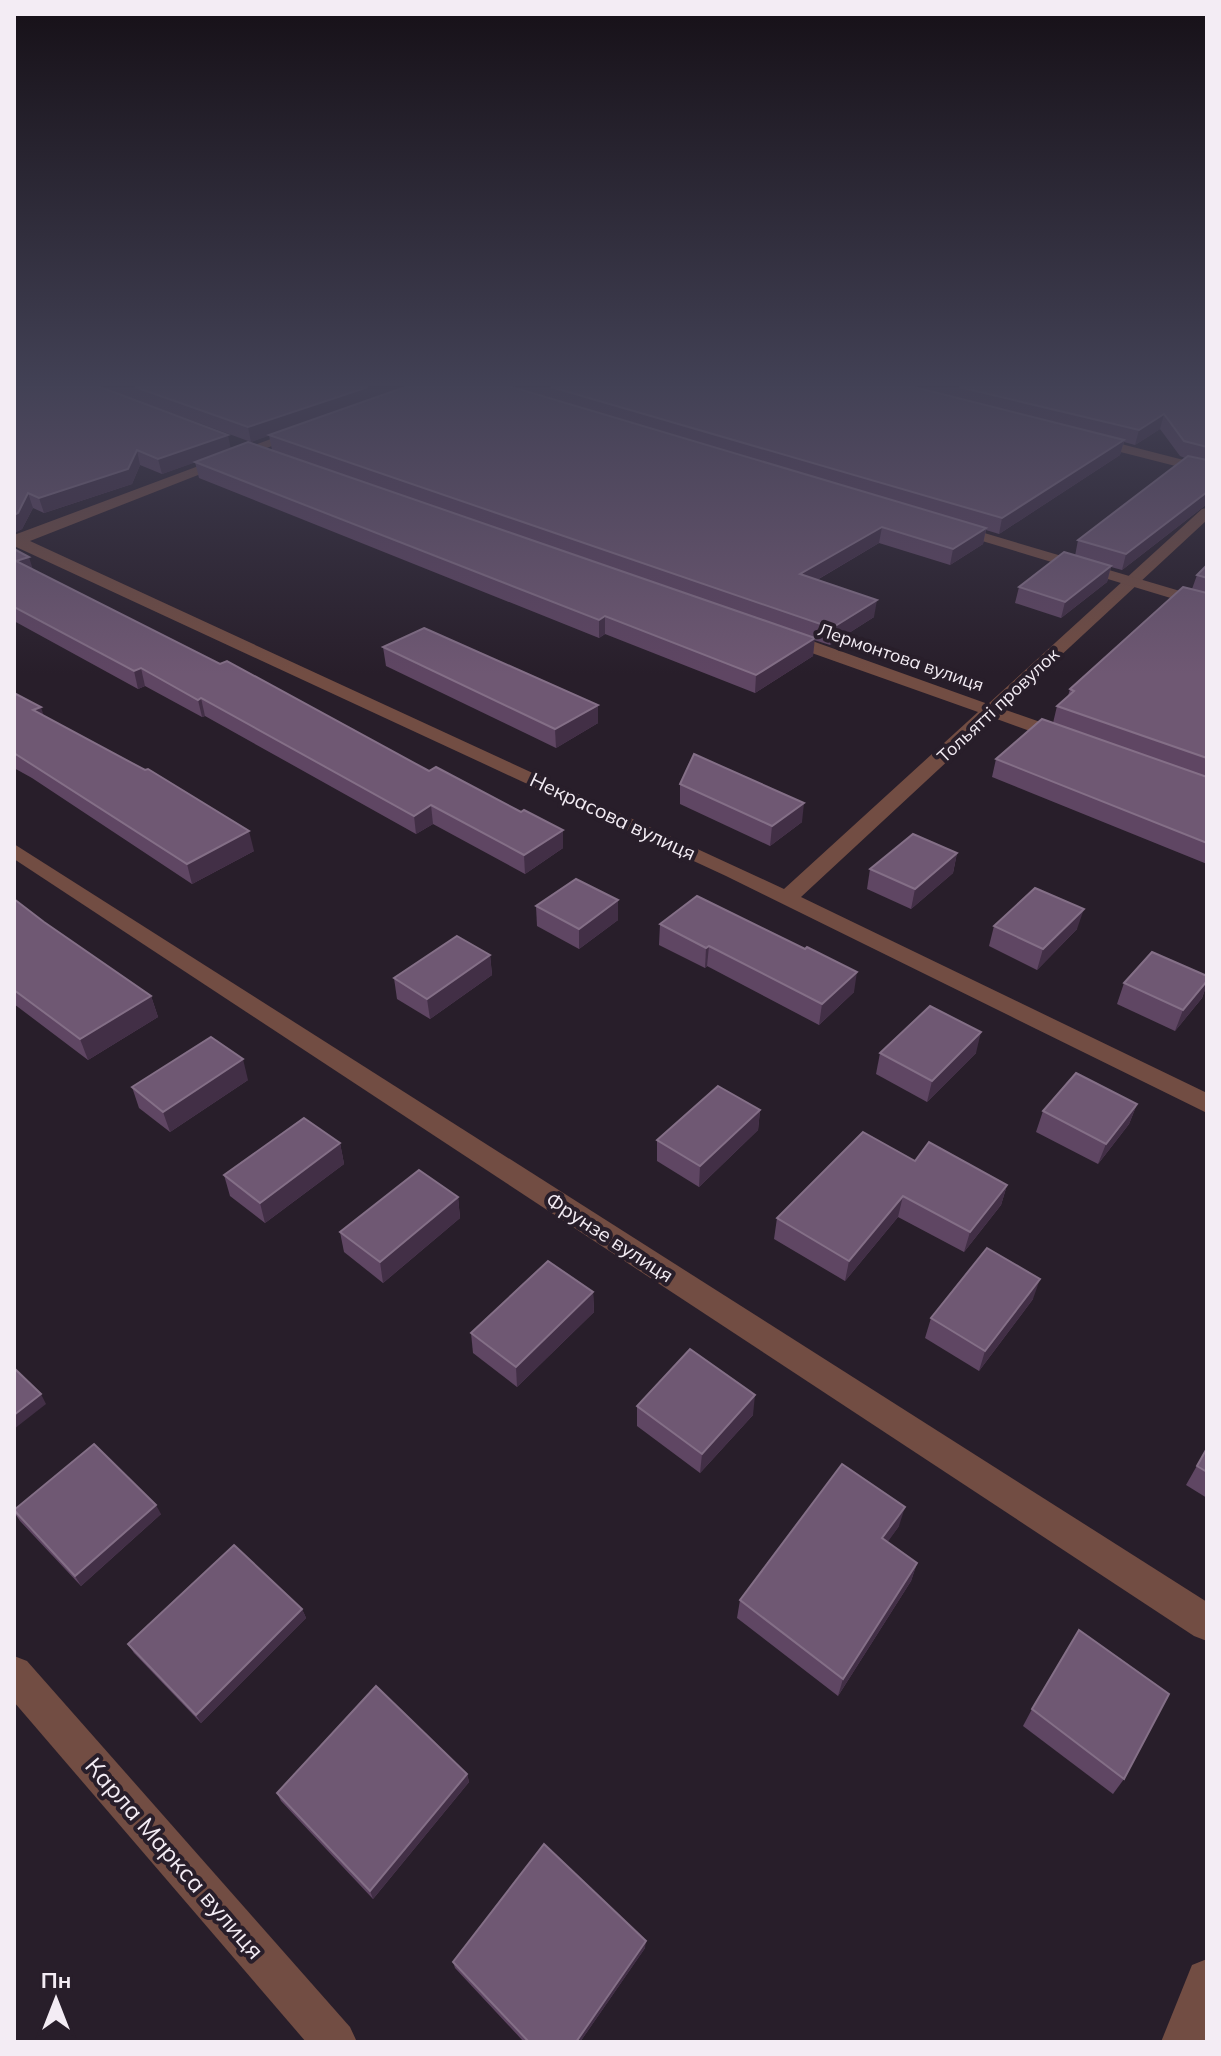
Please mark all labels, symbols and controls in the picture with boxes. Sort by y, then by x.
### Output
street label: Лермонтова вулиця [815,618,987,696]
street label: Тольятті провулок [932,642,1064,767]
street label: Некрасова вулиця [526,767,700,865]
street label: Фрунзе вулиця [542,1187,678,1287]
street label: Карла Маркса вулиця [79,1751,271,1965]
north arrow [16,1960,96,2040]
text: Пн [41,1966,71,1994]

